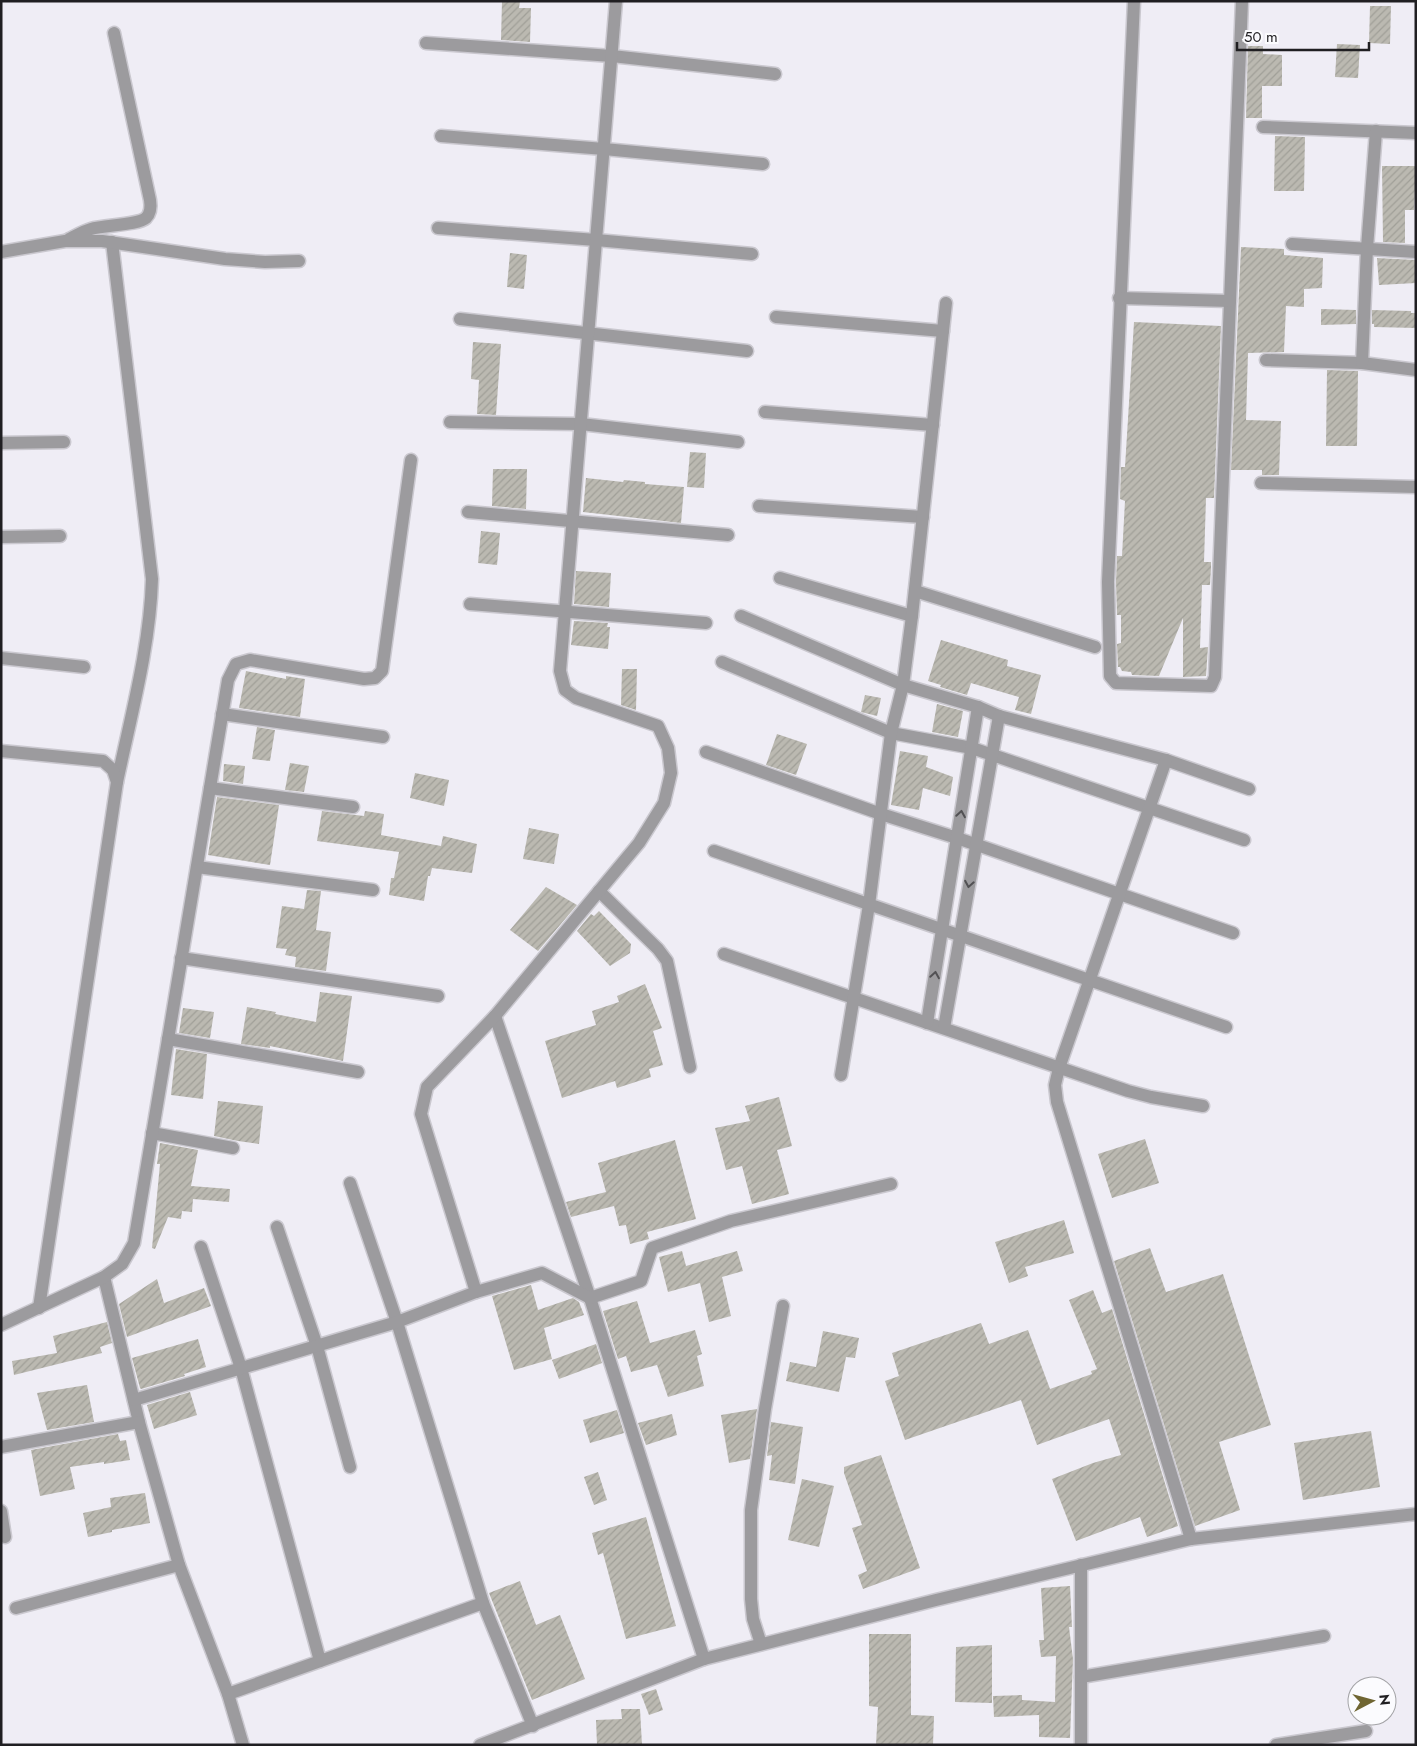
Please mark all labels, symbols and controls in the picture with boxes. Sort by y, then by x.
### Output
scale bar [1237,20,1370,52]
text: 50 m [1244,26,1278,48]
one-way arrow [956,810,966,819]
one-way arrow [964,880,974,889]
one-way arrow [929,970,940,978]
north arrow [1347,1676,1397,1726]
text: N [1374,1693,1395,1706]

